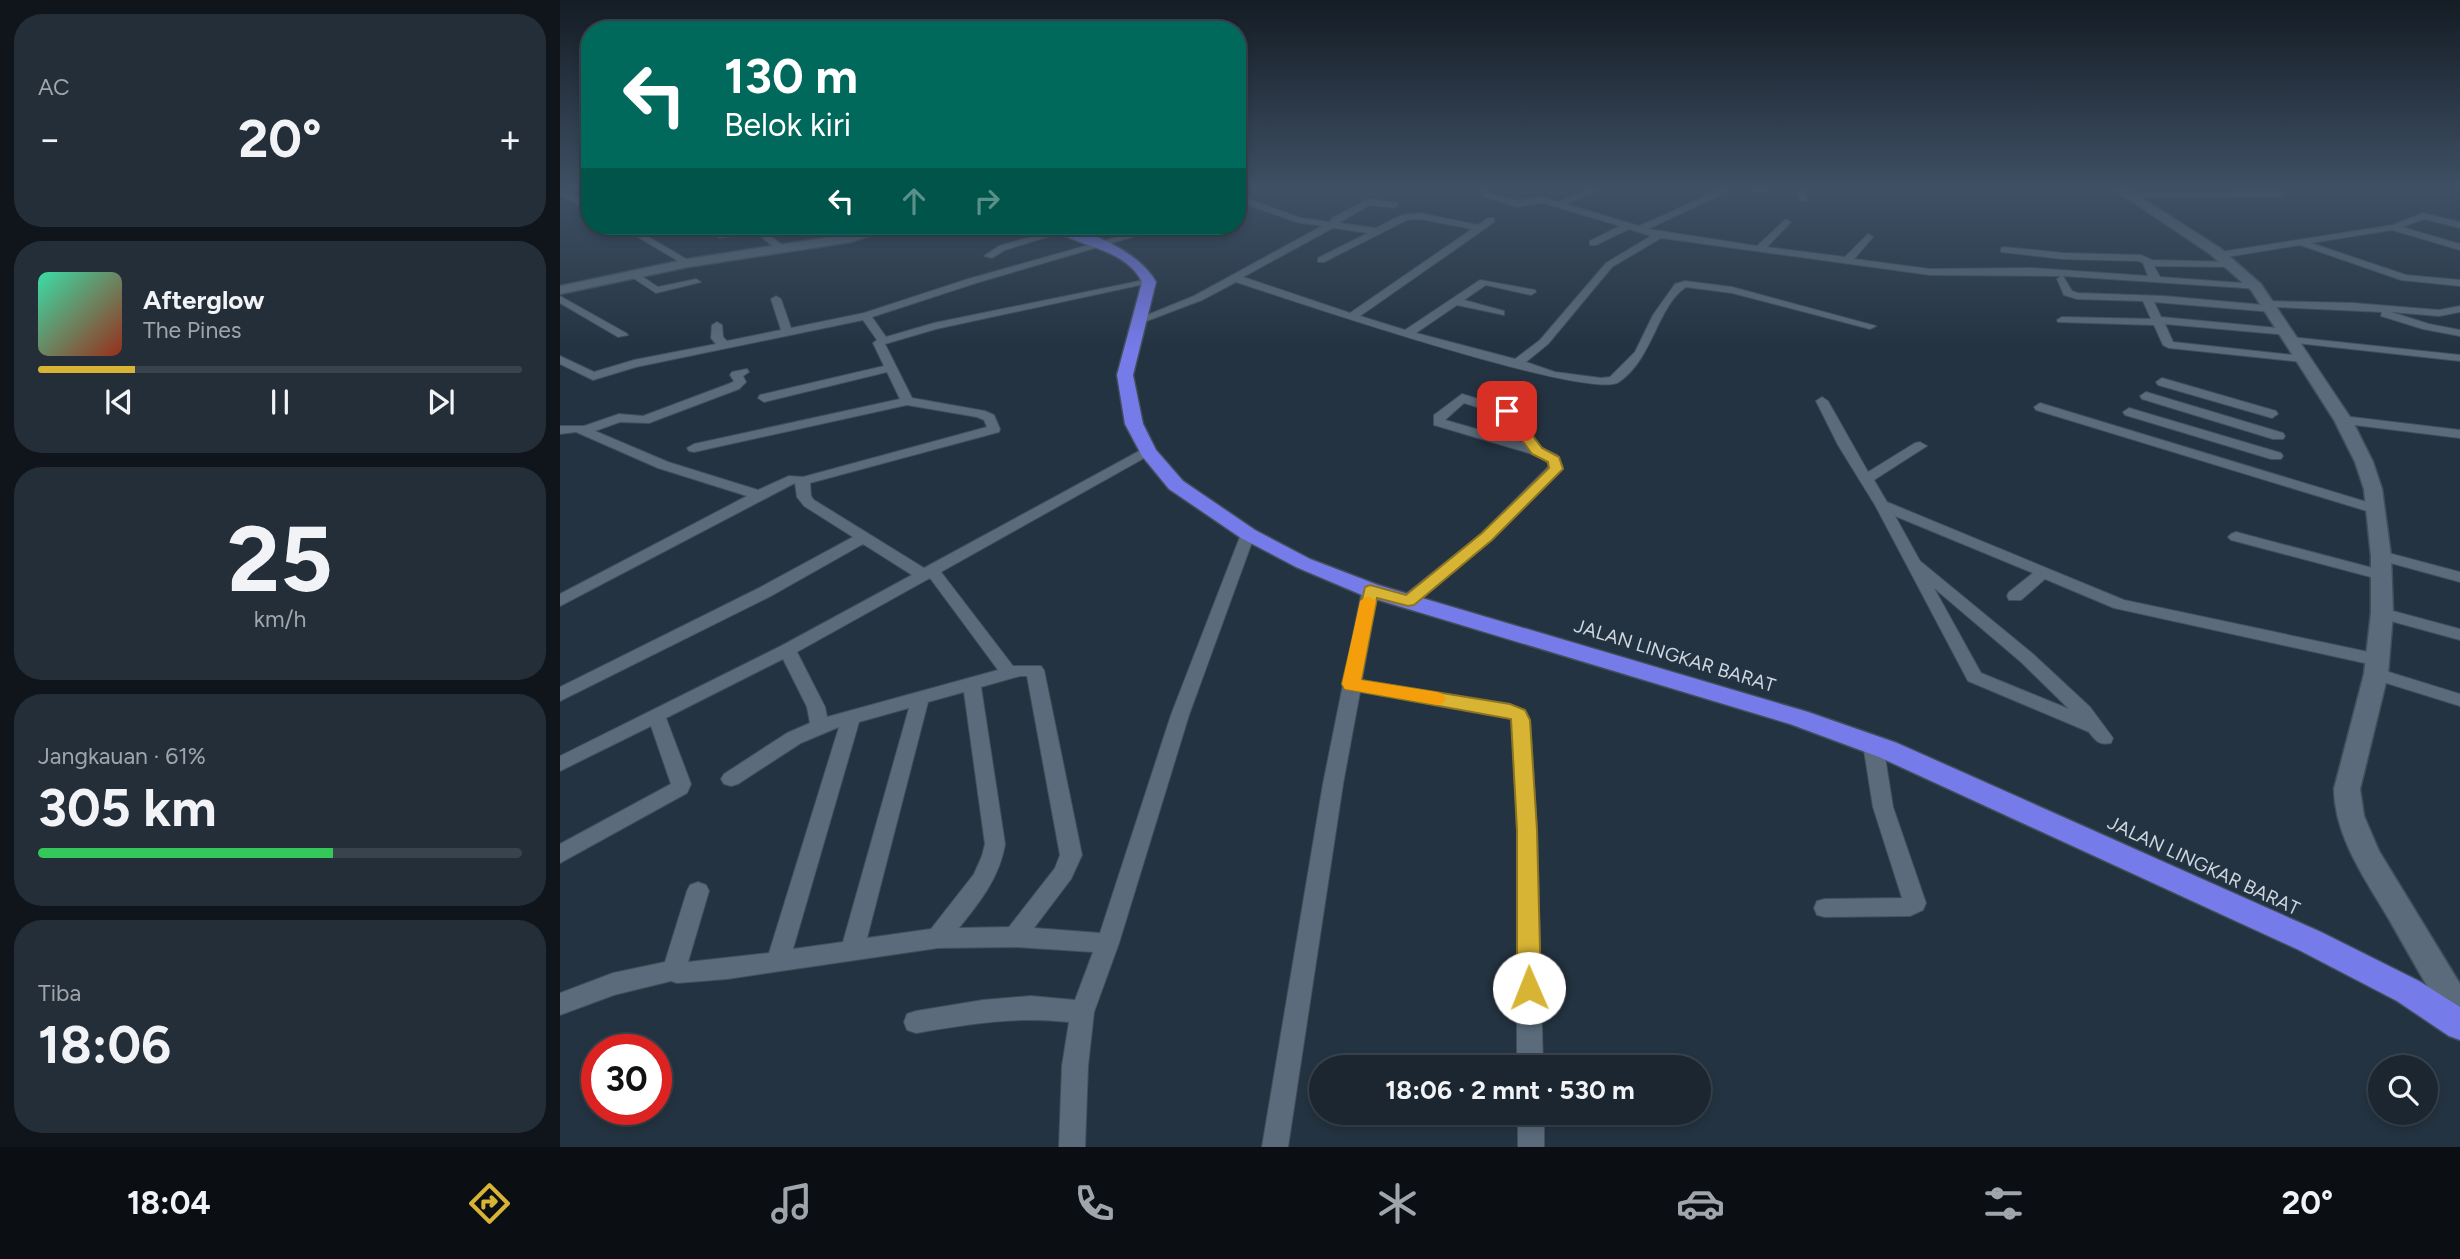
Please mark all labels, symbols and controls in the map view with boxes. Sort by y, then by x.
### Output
text: 130 m [724,46,858,105]
icon: left [609,49,700,140]
text: AC [38,73,70,101]
text: Belok kiri [724,106,851,144]
text: 20° [238,108,322,170]
text: − [38,116,62,162]
text: + [498,116,522,162]
icon: left [822,182,860,220]
icon: ahead [895,182,933,220]
icon: right [968,182,1006,220]
text: Afterglow [143,284,265,316]
text: The Pines [143,316,242,344]
pin [1477,381,1537,441]
icon: previous [100,383,138,421]
icon: pause [261,383,299,421]
icon: next [422,383,460,421]
icon: arrive [1488,392,1526,430]
text: 25 [227,505,333,614]
text: km/h [254,605,306,633]
street label: JALAN LINGKAR BARAT [1571,614,1779,697]
text: Jangkauan · 61% [38,742,206,770]
text: 305 km [38,777,217,839]
street label: JALAN LINGKAR BARAT [2104,811,2304,920]
position arrow [1492,951,1566,1025]
text: Tiba [38,979,81,1007]
text: 18:06 [38,1014,171,1076]
speed limit sign: 30 [581,1034,672,1125]
map controls [2368,1055,2438,1125]
button: search [2368,1055,2438,1125]
text: 18:06 · 2 mnt · 530 m [1385,1074,1635,1106]
icon: directions [465,1179,514,1228]
icon: music [767,1179,816,1228]
icon: phone [1070,1179,1119,1228]
icon: climate [1373,1179,1422,1228]
icon: car [1676,1179,1725,1228]
icon: filters [1979,1179,2028,1228]
text: 18:04 [127,1184,211,1222]
text: 20° [2282,1184,2333,1222]

